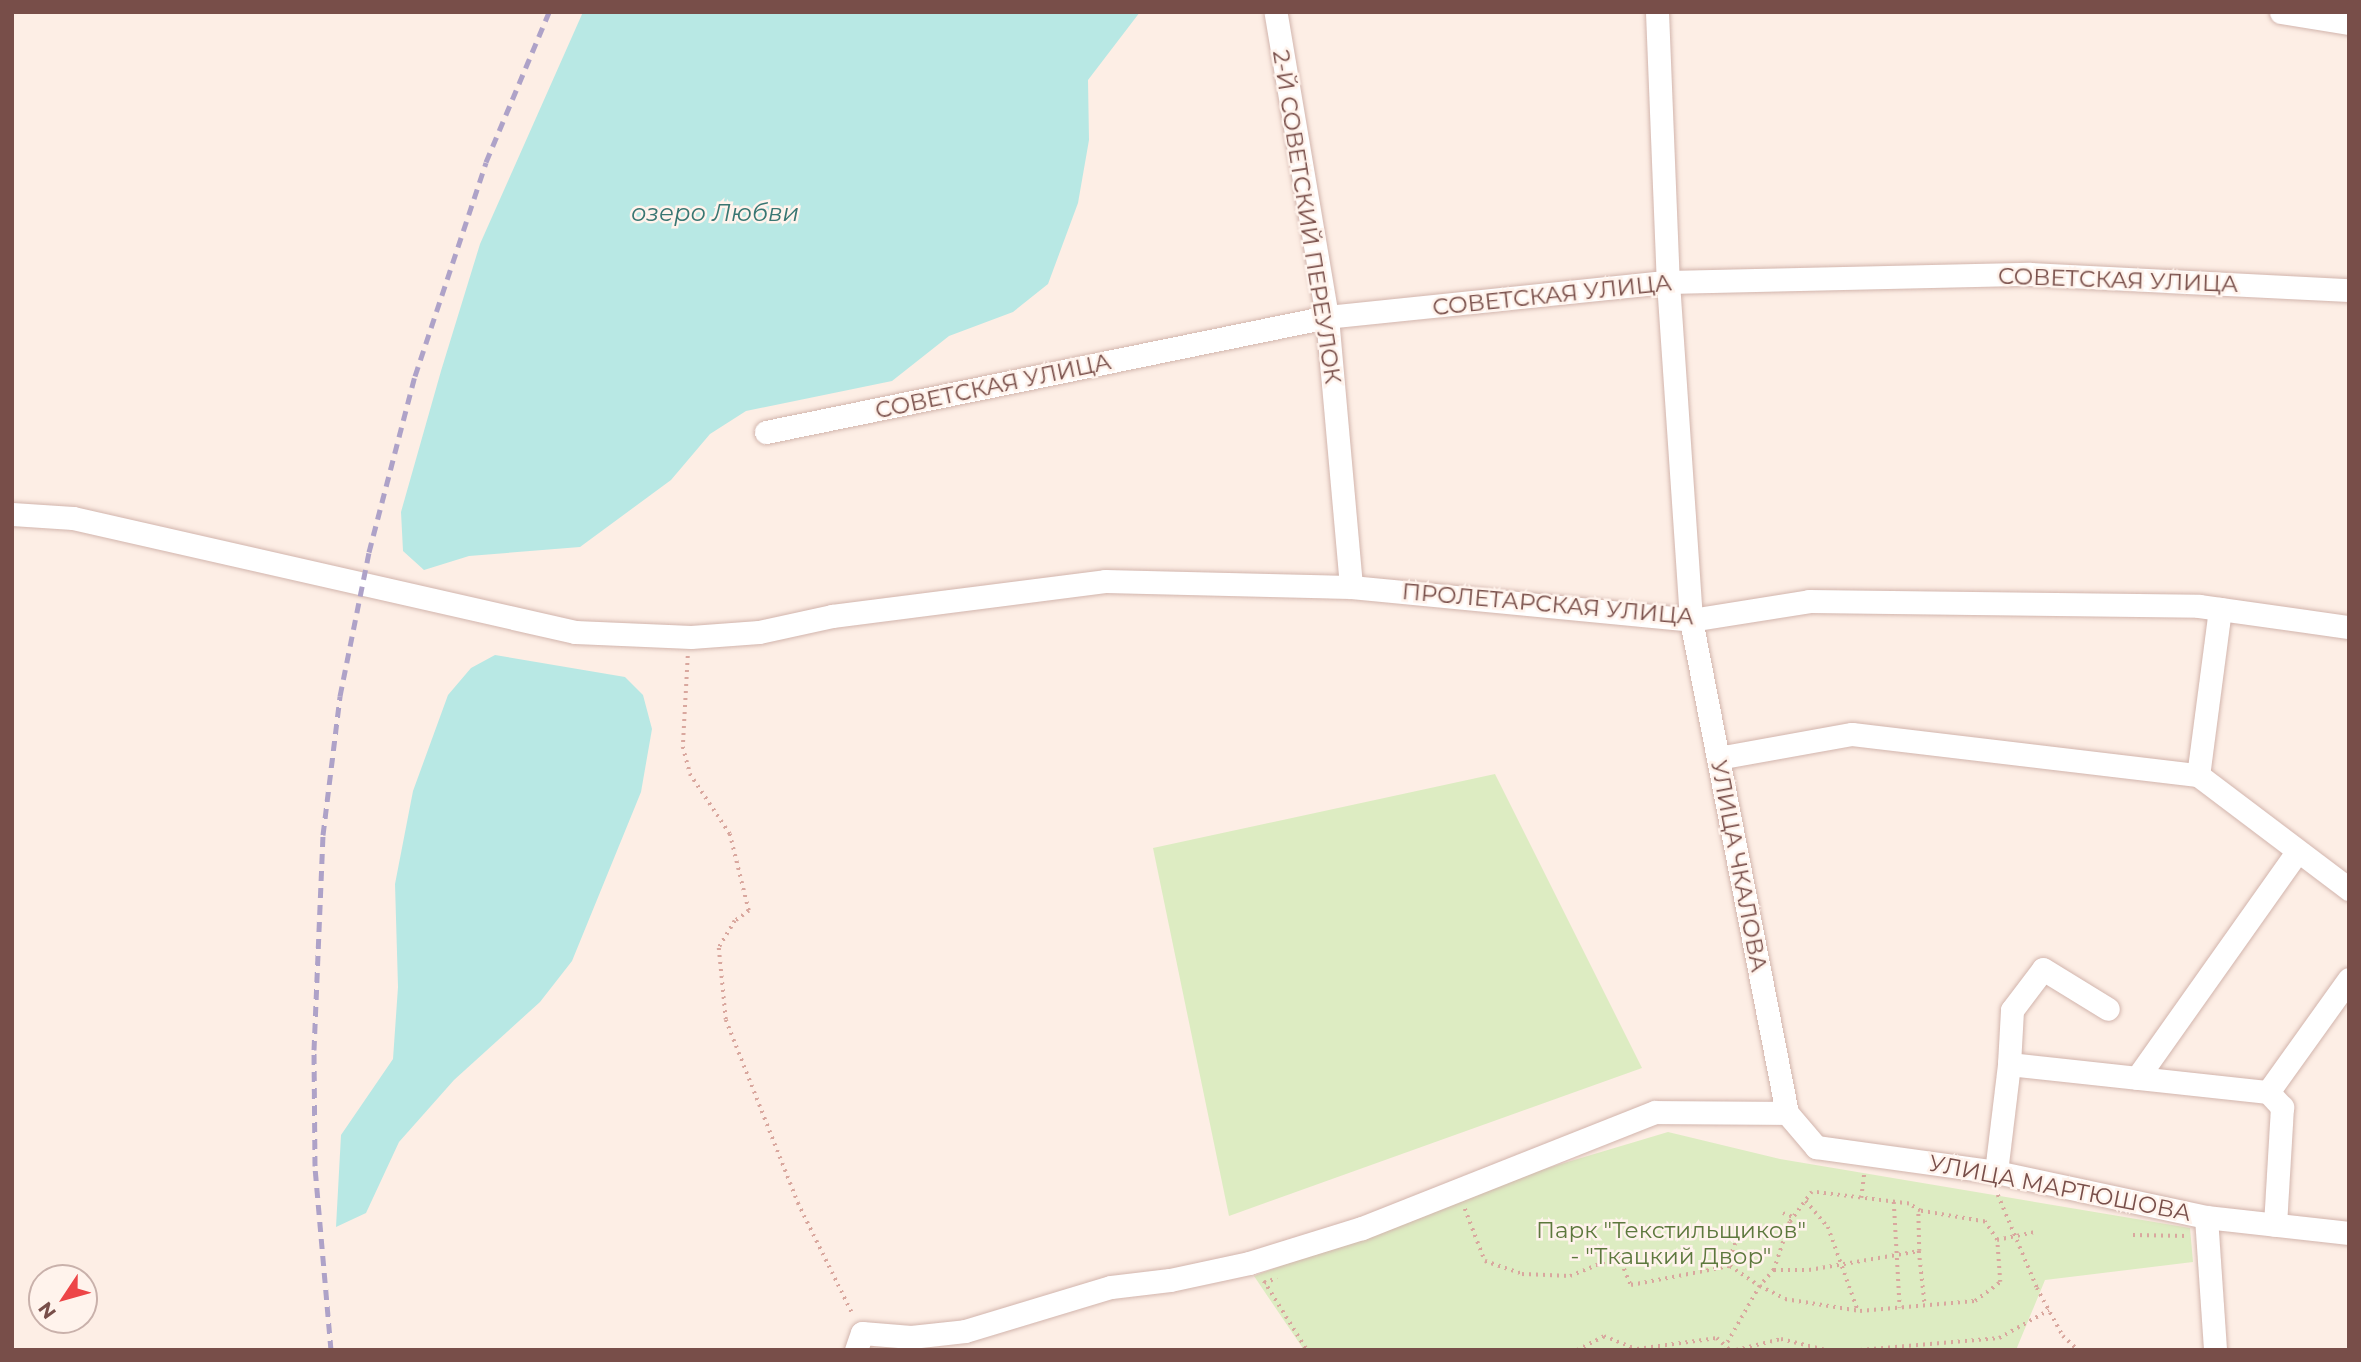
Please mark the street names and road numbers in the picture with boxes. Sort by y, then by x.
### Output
street label: 2-Й СОВЕТСКИЙ ПЕРЕУЛОК [1267,48,1347,386]
street label: СОВЕТСКАЯ УЛИЦА [1997,262,2239,298]
street label: СОВЕТСКАЯ УЛИЦА [1431,269,1673,321]
street label: СОВЕТСКАЯ УЛИЦА [873,348,1113,424]
street label: ПРОЛЕТАРСКАЯ УЛИЦА [1401,577,1695,631]
street label: УЛИЦА ЧКАЛОВА [1705,758,1773,974]
street label: УЛИЦА МАРТЮШОВА [1927,1149,2193,1227]

